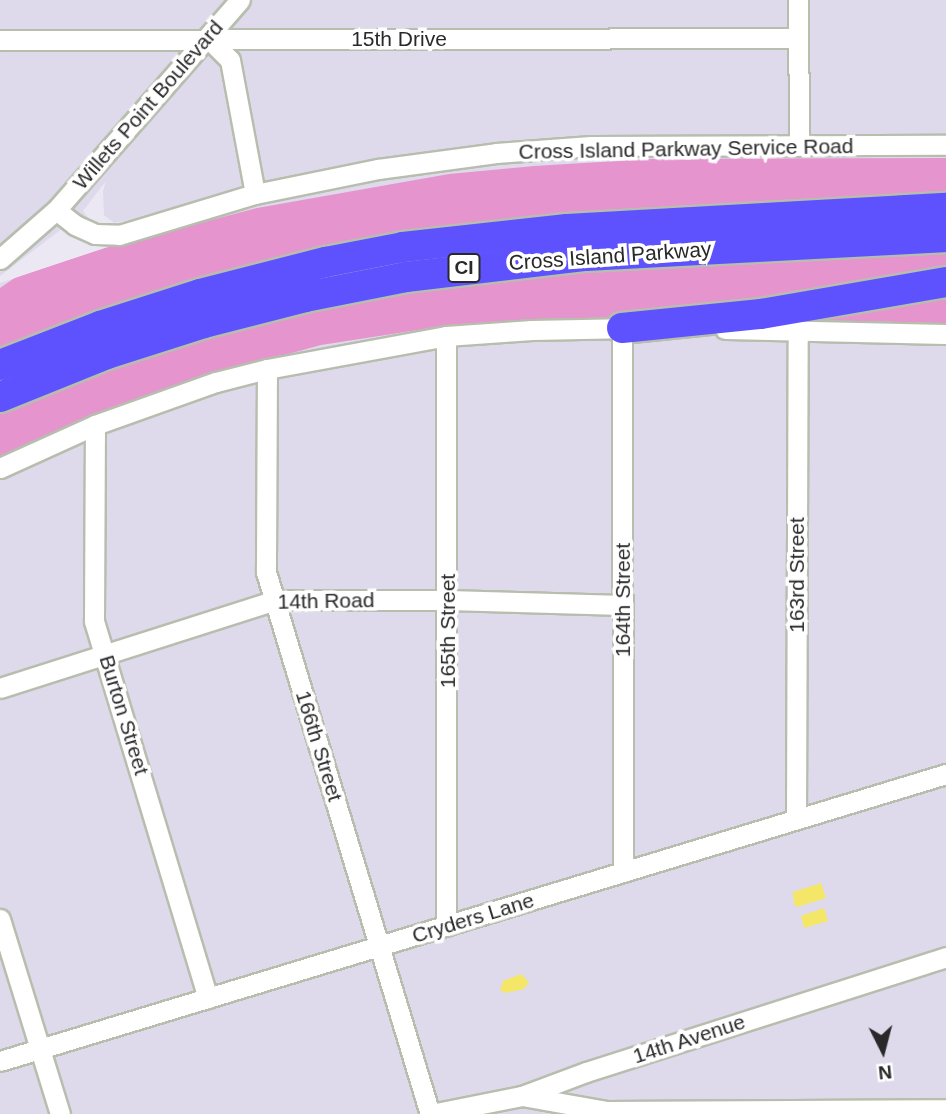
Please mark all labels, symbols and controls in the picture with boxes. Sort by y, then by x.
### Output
street label: Willets Point Boulevard [68,15,228,195]
street label: 15th Drive [351,26,447,52]
street label: Cross Island Parkway Service Road [518,133,854,165]
street label: Cross Island Parkway [508,236,712,276]
road number: CI [447,252,482,284]
street label: 163rd Street [784,517,810,633]
street label: 164th Street [610,543,636,657]
street label: 165th Street [435,574,461,688]
street label: 14th Road [277,588,375,614]
street label: Burton Street [94,652,154,778]
street label: 166th Street [290,688,348,804]
street label: Cryders Lane [409,888,537,948]
street label: 14th Avenue [629,1009,749,1069]
north arrow [848,1016,918,1086]
text: N [877,1061,893,1084]

